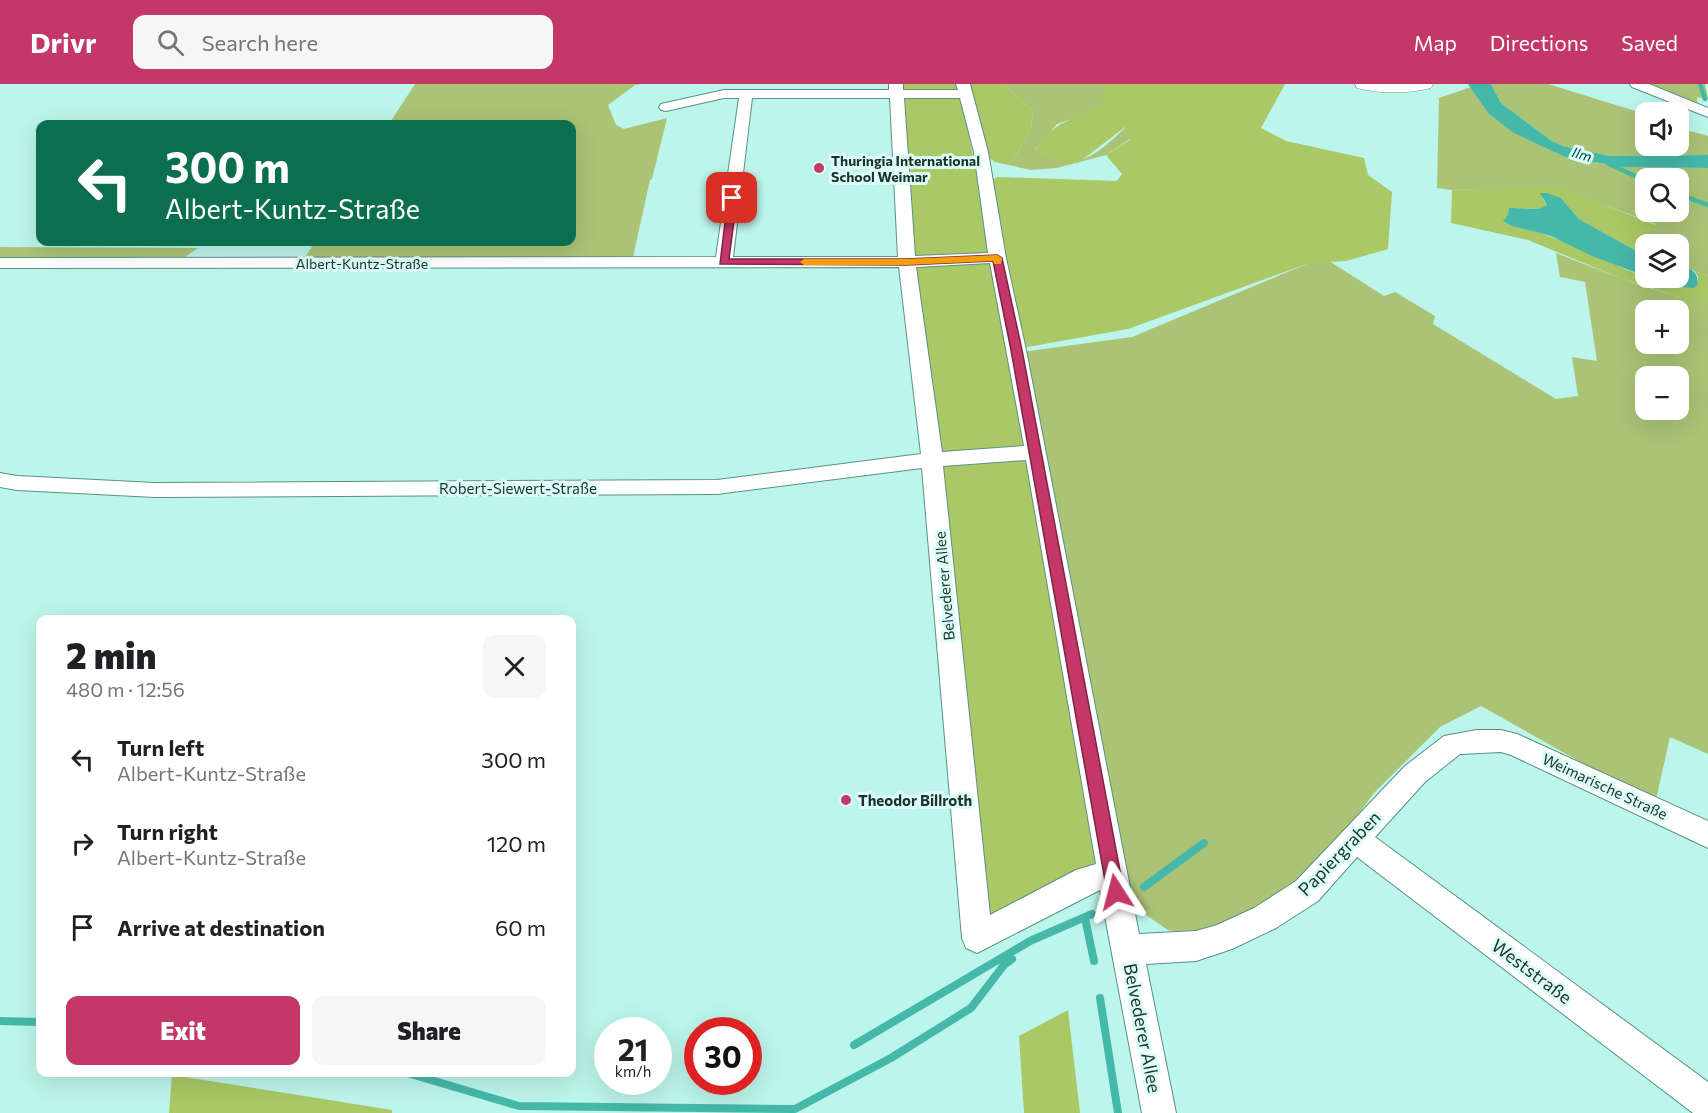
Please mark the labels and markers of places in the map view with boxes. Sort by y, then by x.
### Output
place label: Thuringia International School Weimar [831,152,980,185]
marker: Thuringia International School Weimar [812,161,826,175]
pin [706,172,757,223]
place label: Theodor Billroth [858,791,972,809]
marker: Theodor Billroth [839,793,853,807]

